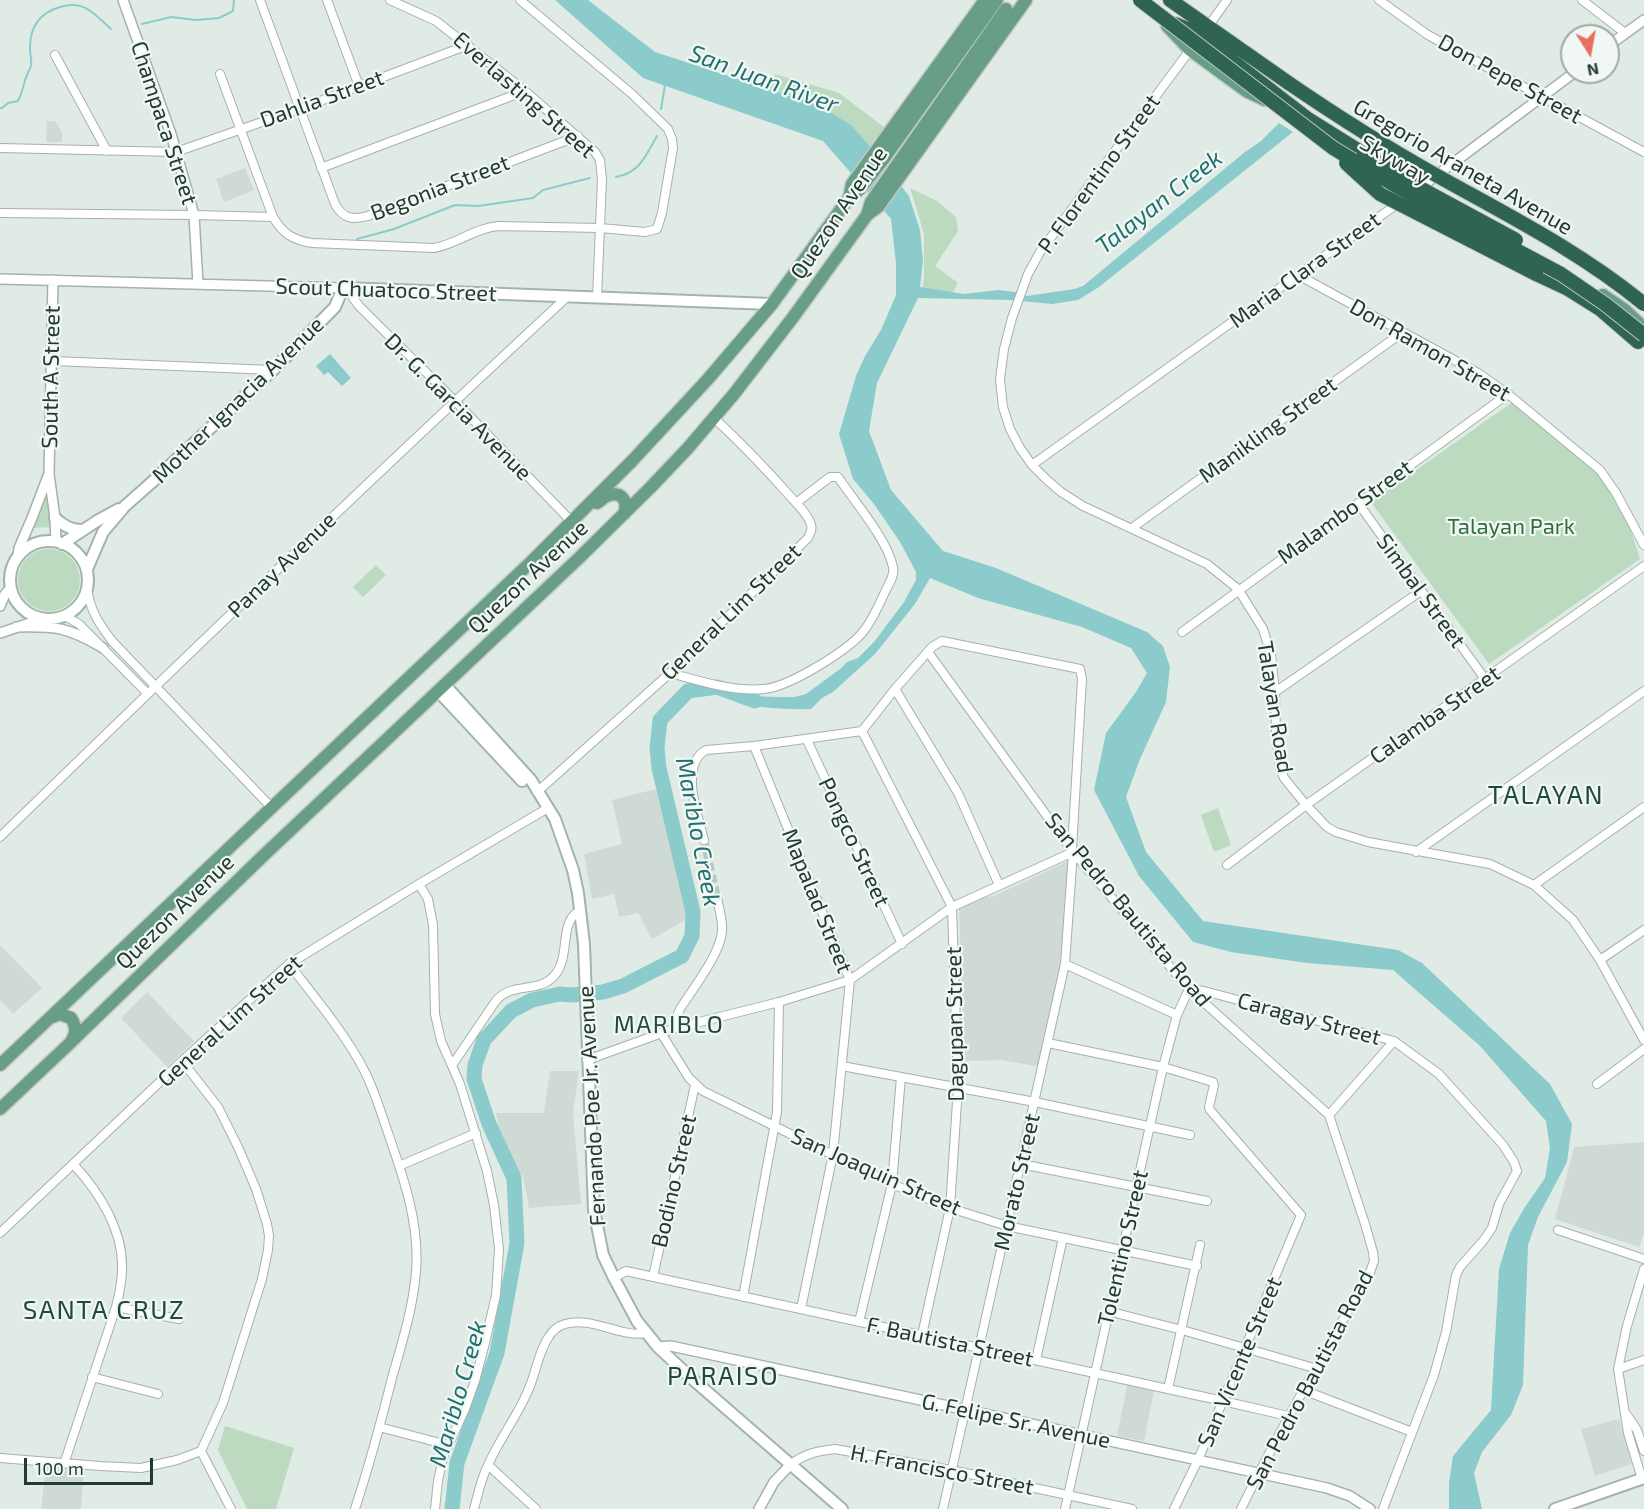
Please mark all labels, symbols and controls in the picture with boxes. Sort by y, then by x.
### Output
north arrow [1560,24,1620,84]
street label: Everlasting Street [448,26,600,164]
street label: Don Pepe Street [1434,29,1586,129]
street label: Champaca Street [125,38,203,208]
water label: San Juan River [685,39,843,119]
text: N [1586,60,1601,81]
street label: Dahlia Street [257,64,387,134]
street label: P. Florentino Street [1032,89,1166,259]
street label: Gregorio Araneta Avenue [1349,93,1577,241]
street label: Skyway [1355,129,1435,191]
street label: Quezon Avenue [785,142,893,284]
water label: Talayan Creek [1090,144,1228,260]
street label: Begonia Street [367,149,513,227]
street label: Maria Clara Street [1224,206,1386,334]
street label: Scout Chuatoco Street [275,273,497,307]
street label: Don Ramon Street [1345,293,1515,407]
street label: South A Street [37,305,65,449]
street label: Mother Ignacia Avenue [147,311,329,489]
street label: Dr. G. Garcia Avenue [379,328,537,486]
street label: Manikling Street [1194,371,1342,489]
street label: Malambo Street [1272,454,1418,570]
street label: Panay Avenue [222,507,342,623]
park label: Talayan Park [1447,514,1575,540]
street label: Quezon Avenue [463,515,593,639]
street label: Simbal Street [1371,529,1471,653]
street label: General Lim Street [655,538,807,686]
street label: Talayan Road [1252,639,1298,775]
street label: Calamba Street [1365,660,1505,770]
water label: Mariblo Creek [669,755,727,909]
street label: Pongco Street [813,773,895,911]
district label: TALAYAN [1488,779,1604,811]
street label: San Pedro Bautista Road [1039,808,1217,1012]
street label: Mapalad Street [776,825,858,977]
street label: Quezon Avenue [110,849,240,975]
street label: Dagupan Street [940,946,970,1102]
street label: General Lim Street [153,949,307,1093]
street label: Fernando Poe Jr. Avenue [573,985,611,1227]
street label: Caragay Street [1234,987,1384,1051]
district label: MARIBLO [614,1011,724,1039]
street label: Morato Street [988,1111,1046,1253]
street label: Bodino Street [646,1112,702,1250]
street label: San Joaquin Street [787,1123,965,1221]
street label: Tolentino Street [1092,1168,1154,1328]
street label: San Pedro Bautista Road [1241,1266,1379,1494]
street label: San Vicente Street [1192,1273,1288,1451]
district label: SANTA CRUZ [23,1294,185,1326]
street label: F. Bautista Street [864,1311,1036,1373]
water label: Mariblo Creek [423,1317,493,1471]
district label: PARAISO [667,1360,779,1392]
street label: G. Felipe Sr. Avenue [919,1388,1113,1454]
street label: H. Francisco Street [848,1439,1036,1501]
scale bar [27,1446,156,1484]
text: 100 m [35,1457,84,1479]

